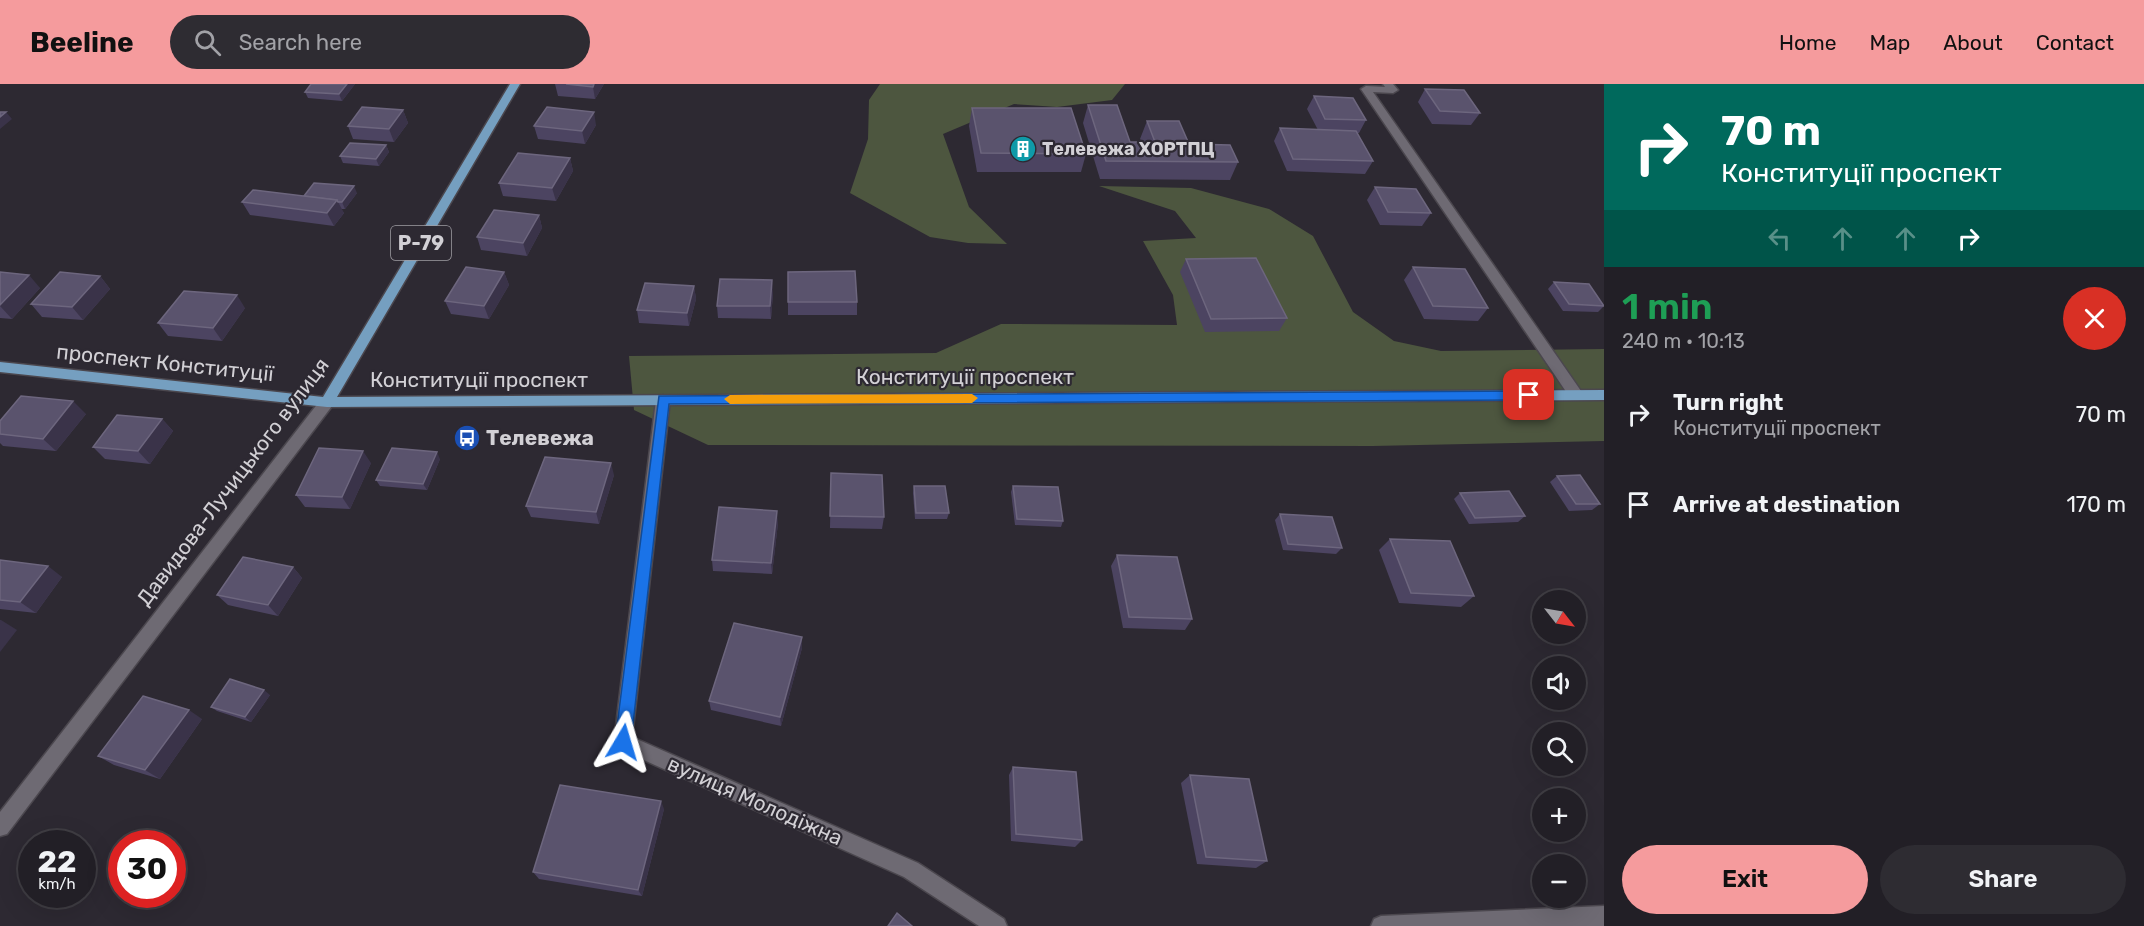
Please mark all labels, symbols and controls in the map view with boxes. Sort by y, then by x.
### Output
search box [170,15,590,69]
text: Beeline [30,26,134,59]
icon: search [191,26,224,59]
text: Search here [239,29,362,56]
text: Home [1779,30,1836,55]
text: Map [1869,30,1910,55]
text: About [1943,30,2003,55]
text: Contact [2036,30,2114,55]
text: 70 m [1721,106,1821,156]
icon: right [1622,108,1700,186]
building icon: Телевежа ХОРТПЦ [1008,134,1038,164]
place label: Телевежа ХОРТПЦ [1042,138,1215,160]
text: Конституції проспект [1721,157,2001,189]
icon: left [1763,222,1796,255]
icon: ahead [1826,222,1859,255]
icon: ahead [1889,222,1922,255]
icon: right [1952,222,1985,255]
road number: Р-79 [391,226,451,260]
text: 1 min [1622,285,1713,328]
button: close [2063,287,2126,350]
text: 240 m · 10:13 [1622,329,1745,353]
street label: проспект Конституції [55,339,276,386]
street label: Давидова-Лучицького вулиця [131,353,334,610]
street label: Конституції проспект [856,364,1074,389]
street label: Конституції проспект [370,367,588,392]
pin [1503,369,1554,420]
icon: arrive [1512,378,1545,411]
text: Turn right [1673,389,1783,416]
icon: right [1622,398,1655,431]
text: 70 m [2076,401,2126,428]
text: Конституції проспект [1673,416,1881,440]
bus stop icon: Телевежа [452,423,482,453]
place label: Телевежа [486,425,594,450]
icon: arrive [1622,488,1655,521]
text: Arrive at destination [1673,491,1900,518]
text: 170 m [2066,491,2126,518]
north arrow [1532,590,1586,644]
map controls [1532,590,1586,908]
button: sound [1532,656,1586,710]
position arrow [591,710,655,774]
button: search [1532,722,1586,776]
street label: вулиця Молодiжна [664,751,847,850]
button: + [1532,788,1586,842]
speed limit sign: 30 [108,830,186,908]
text: 22 [38,844,77,880]
button: Exit [1622,845,1868,914]
button: Share [1880,845,2126,914]
button: − [1532,854,1586,908]
text: km/h [38,875,76,893]

